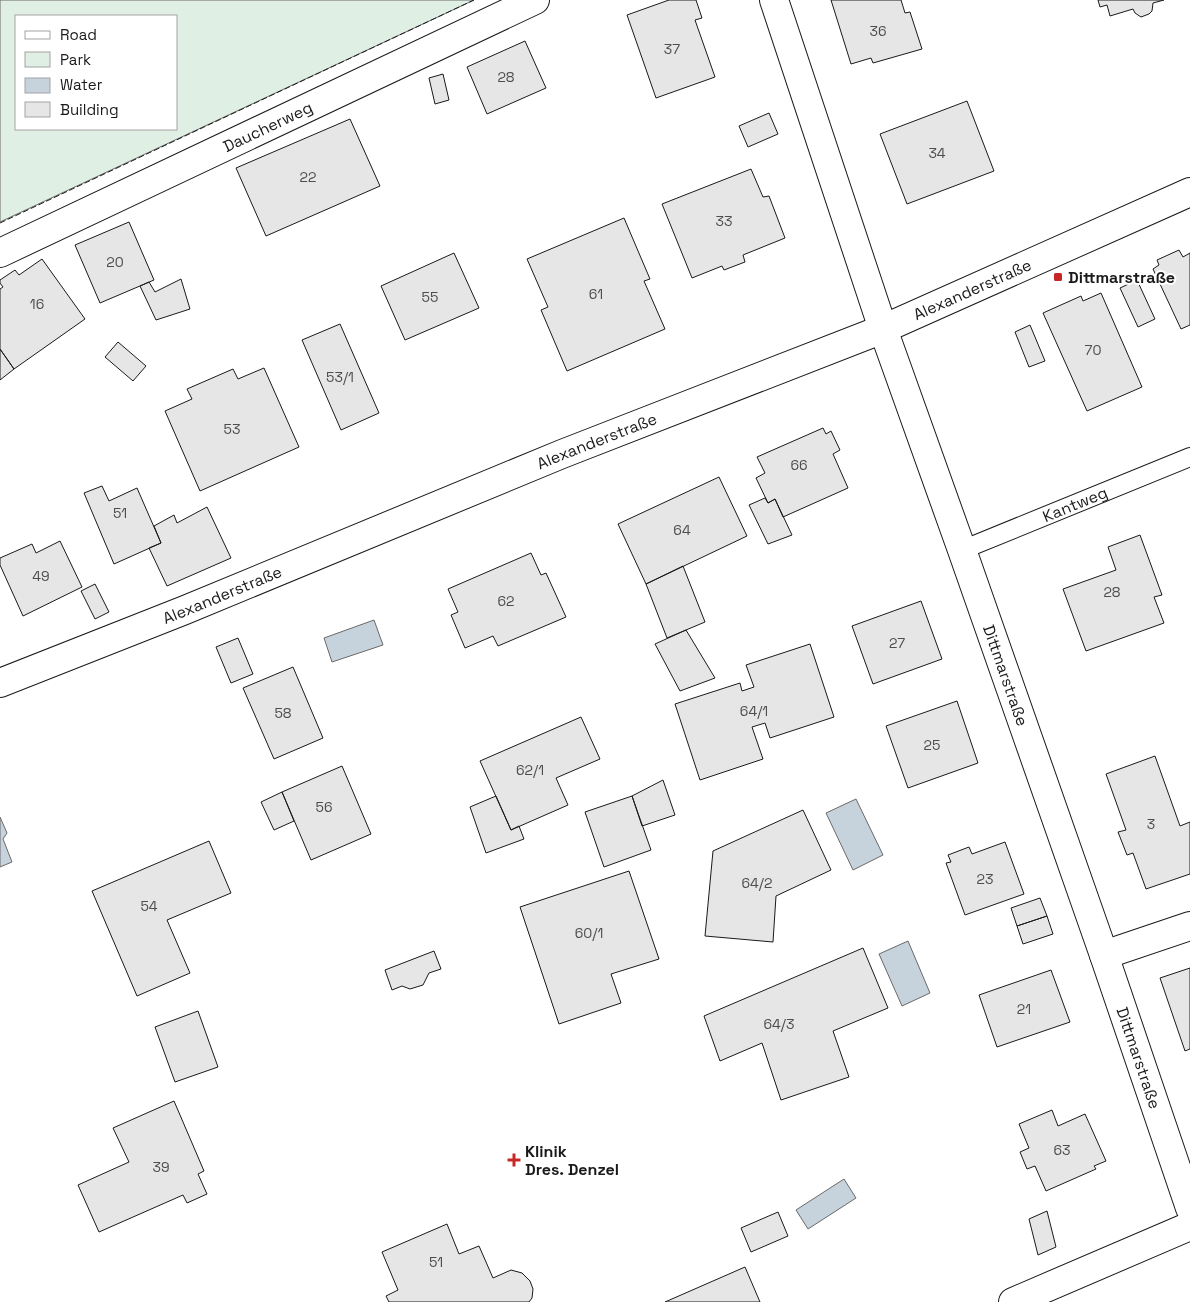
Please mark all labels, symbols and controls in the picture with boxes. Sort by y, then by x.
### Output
legend [15,15,178,130]
house number: 36 [869,22,887,40]
text: Road [60,25,97,44]
house number: 37 [664,40,680,58]
text: Park [60,50,91,69]
house number: 28 [497,68,515,86]
text: Water [60,75,103,94]
street label: Daucherweg [219,96,316,157]
text: Building [60,100,119,119]
house number: 34 [928,144,946,162]
house number: 22 [300,168,316,186]
house number: 33 [716,212,732,230]
house number: 20 [106,253,124,271]
street label: Alexanderstraße [910,254,1034,325]
place label: Dittmarstraße [1068,267,1175,288]
marker: Dittmarstraße [1052,271,1064,283]
house number: 61 [589,285,603,303]
house number: 55 [422,288,438,306]
house number: 16 [30,295,44,313]
house number: 70 [1085,341,1101,359]
house number: 53/1 [326,368,354,386]
street label: Alexanderstraße [534,408,660,474]
house number: 53 [224,420,240,438]
house number: 66 [790,456,808,474]
street label: Kantweg [1039,481,1111,527]
house number: 51 [113,504,127,522]
house number: 64 [673,521,691,539]
street label: Alexanderstraße [159,561,285,628]
house number: 49 [32,567,50,585]
house number: 28 [1103,583,1121,601]
house number: 62 [498,592,514,610]
street label: Dittmarstraße [978,622,1033,729]
house number: 27 [889,634,905,652]
house number: 64/1 [740,702,768,720]
house number: 58 [274,704,292,722]
house number: 25 [924,736,940,754]
house number: 62/1 [516,761,544,779]
house number: 56 [316,798,332,816]
house number: 3 [1147,815,1155,833]
house number: 23 [977,870,993,888]
house number: 64/2 [742,874,772,892]
house number: 54 [140,897,158,915]
house number: 60/1 [575,924,603,942]
house number: 21 [1017,1000,1031,1018]
street label: Dittmarstraße [1112,1004,1166,1111]
house number: 64/3 [764,1015,794,1033]
place label: Klinik Dres. Denzel [525,1141,619,1180]
house number: 63 [1053,1141,1071,1159]
marker: Klinik Dres. Denzel [507,1153,521,1167]
house number: 39 [152,1158,170,1176]
house number: 51 [429,1253,443,1271]

